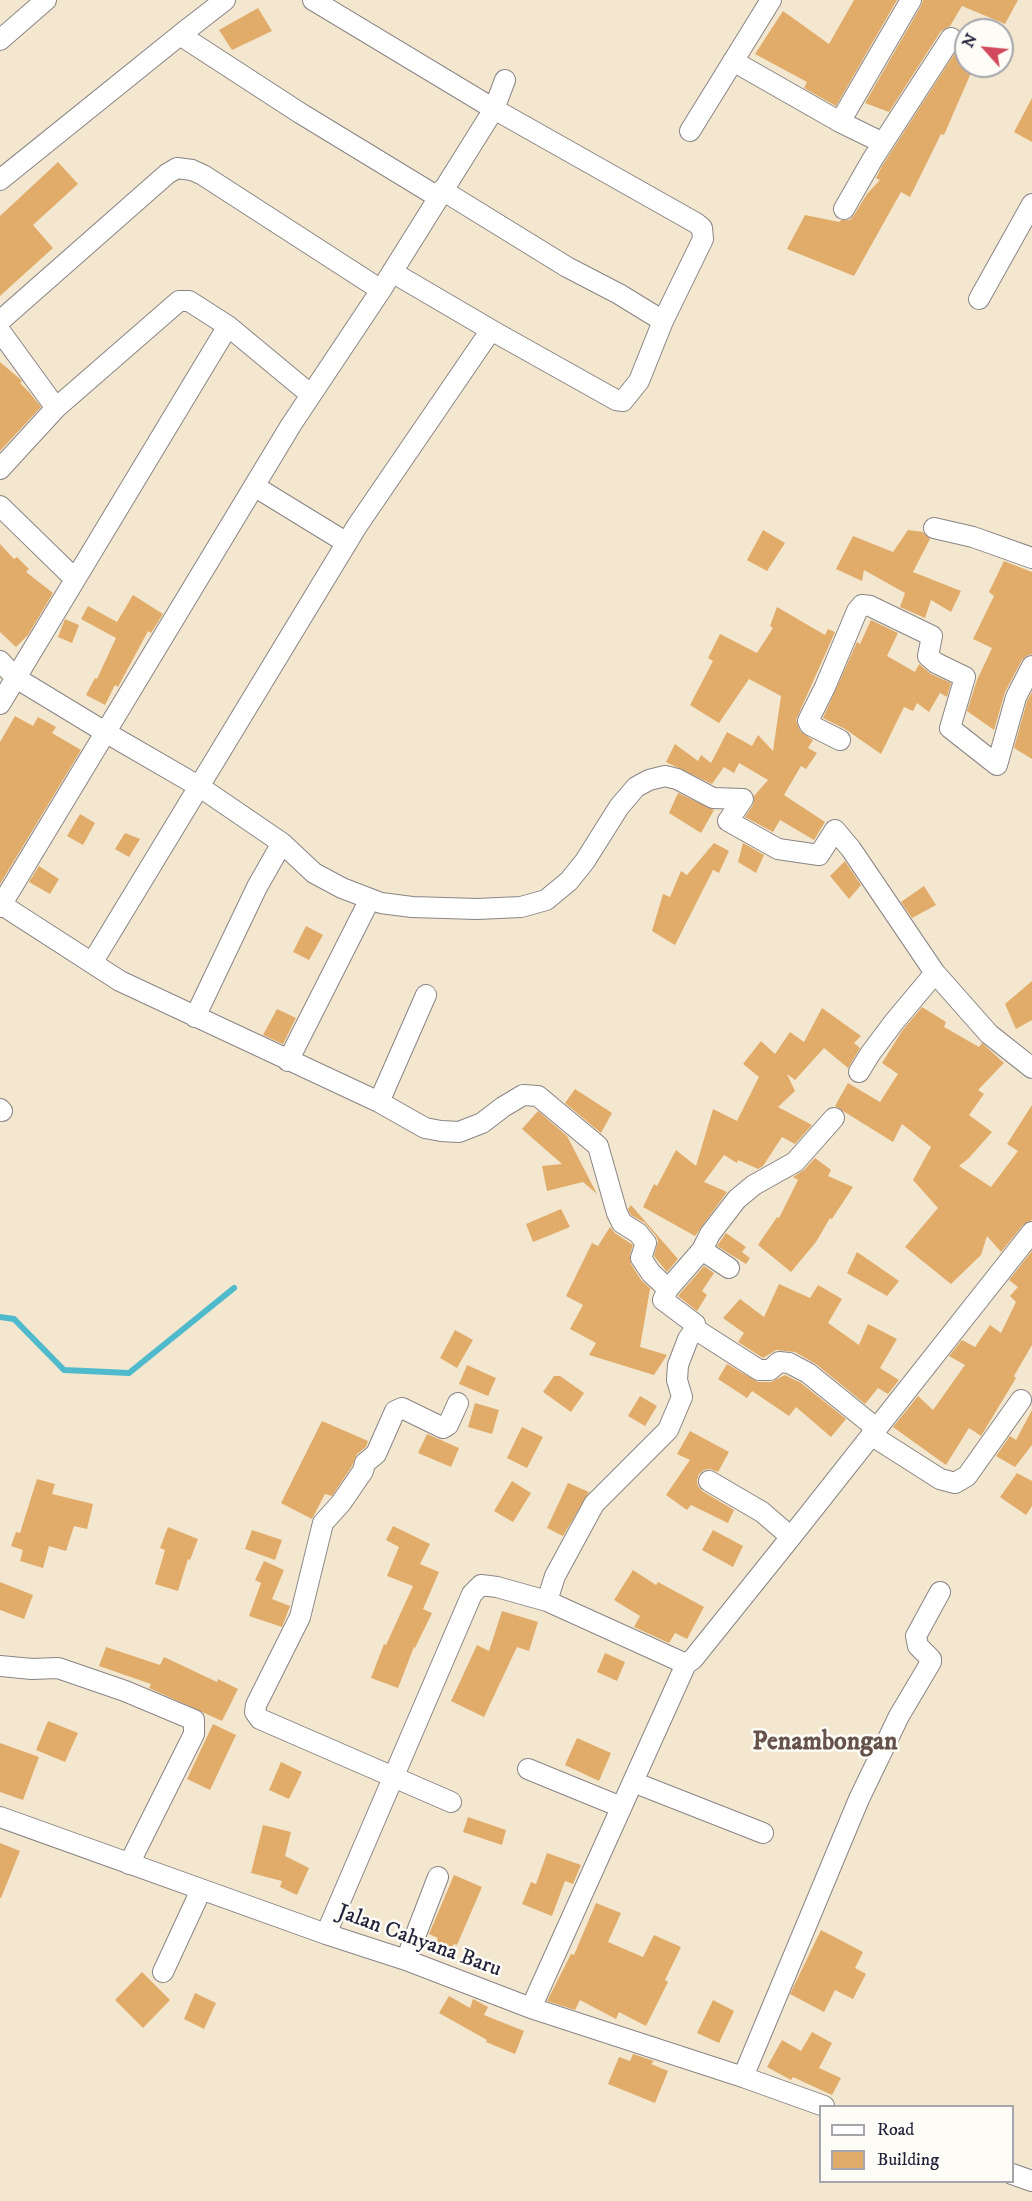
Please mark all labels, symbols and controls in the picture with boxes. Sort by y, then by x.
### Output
north arrow [954,18,1014,78]
text: N [958,30,982,51]
district label: Penambongan [752,1728,898,1760]
street label: Jalan Cahyana Baru [333,1900,505,1984]
legend [819,2105,1014,2183]
text: Road [877,2119,914,2141]
text: Building [877,2149,939,2171]

